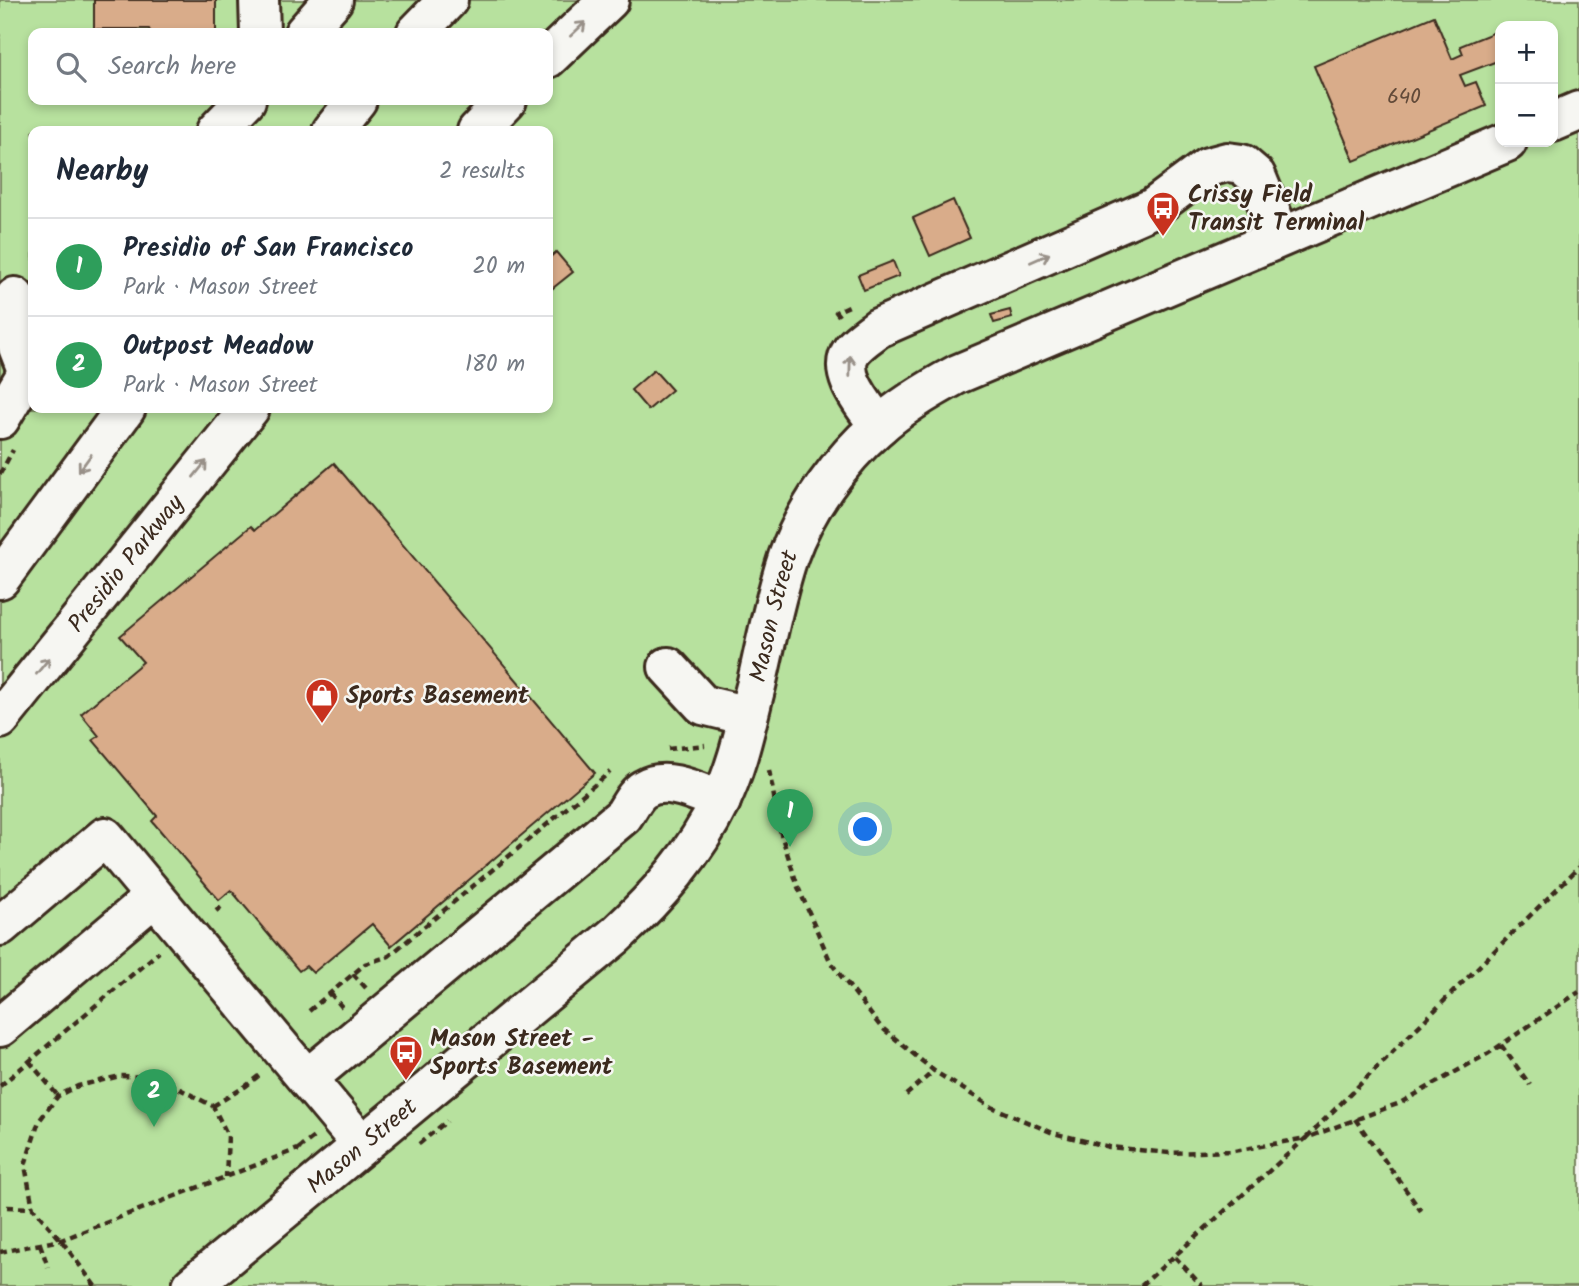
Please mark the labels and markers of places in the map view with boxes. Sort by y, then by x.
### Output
place label: Crissy Field Transit Terminal [1188,176,1365,243]
bus stop icon: Crissy Field Transit Terminal [1144,189,1182,238]
shop icon: Sports Basement [303,676,341,725]
place label: Sports Basement [346,677,530,716]
pin: 1 [767,789,813,847]
place label: Mason Street - Sports Basement [430,1020,614,1087]
bus stop icon: Mason Street - Sports Basement [387,1033,425,1082]
pin: 2 [131,1069,177,1127]

